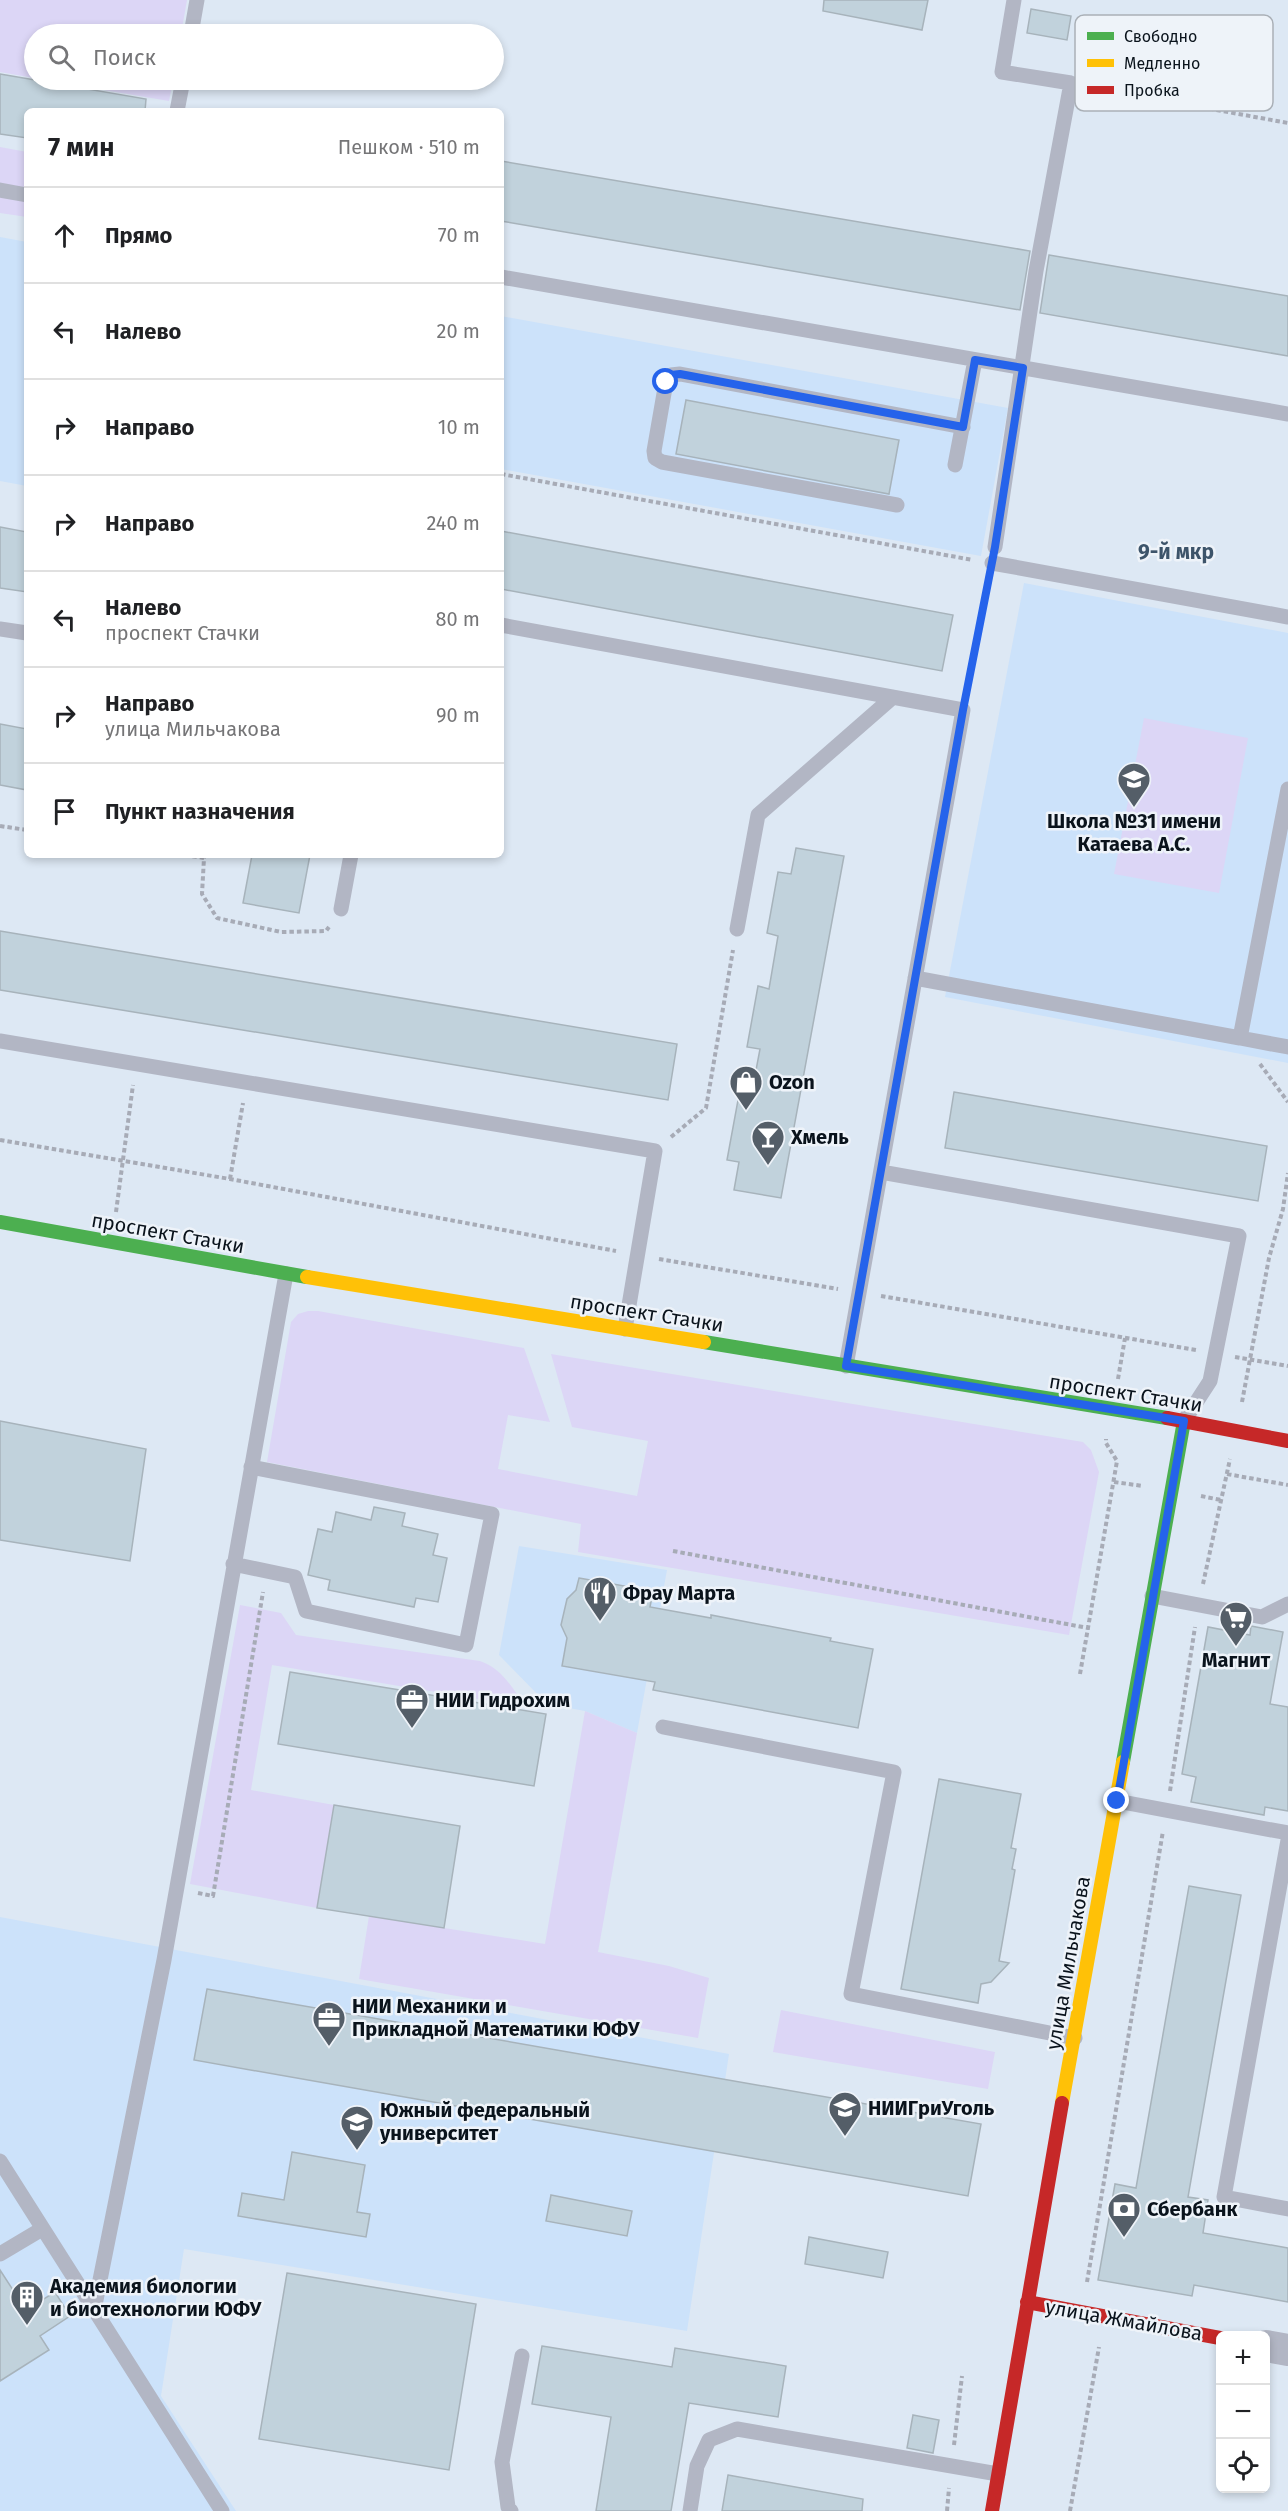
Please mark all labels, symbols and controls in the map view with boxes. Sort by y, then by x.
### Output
legend [1075,15,1273,111]
search box [24,24,504,90]
text: Свободно [1124,27,1197,46]
icon: search [45,41,78,74]
text: Поиск [93,44,156,71]
text: Медленно [1124,54,1200,73]
text: Пробка [1124,81,1180,100]
text: 7 мин [48,132,114,163]
text: Пешком · 510 m [338,135,480,159]
icon: ahead [48,219,81,252]
text: Прямо [105,222,172,249]
text: 70 m [438,223,480,247]
icon: left [48,315,81,348]
text: Налево [105,318,181,345]
text: 20 m [437,319,480,343]
route start [652,368,678,394]
icon: right [48,411,81,444]
text: Направо [105,414,194,441]
text: 10 m [438,415,480,439]
icon: right [48,507,81,540]
text: Направо [105,510,194,537]
text: 240 m [426,511,480,535]
district label: 9-й мкр [1138,539,1214,565]
text: Налево [105,594,181,621]
icon: left [48,603,81,636]
text: 80 m [435,607,480,631]
text: проспект Стачки [105,621,260,645]
text: Направо [105,690,194,717]
icon: right [48,699,81,732]
text: 90 m [436,703,480,727]
text: улица Мильчакова [105,717,281,741]
school or university icon: Школа №31 имени Катаева А.С. [1116,761,1152,808]
icon: arrive [48,795,81,828]
text: Пункт назначения [105,798,295,825]
place label: Школа №31 имени Катаева А.С. [1047,809,1221,856]
shop icon: Ozon [728,1064,764,1111]
place label: Ozon [769,1070,815,1094]
bar icon: Хмель [750,1119,786,1166]
place label: Хмель [790,1125,849,1149]
street label: проспект Стачки [90,1208,246,1258]
street label: проспект Стачки [569,1289,725,1337]
street label: проспект Стачки [1048,1369,1204,1417]
restaurant icon: Фрау Марта [582,1575,618,1622]
place label: Фрау Марта [623,1581,735,1605]
supermarket icon: Магнит [1218,1600,1254,1647]
place label: Магнит [1202,1648,1271,1672]
office icon: НИИ Гидрохим [394,1682,430,1729]
place label: НИИ Гидрохим [435,1688,570,1712]
route end [1103,1787,1129,1813]
street label: улица Мильчакова [1041,1874,1095,2052]
place label: НИИ Механики и Прикладной Математики ЮФУ [352,1994,640,2041]
office icon: НИИ Механики и Прикладной Математики ЮФУ [311,2000,347,2047]
school or university icon: НИИГриУголь [827,2090,863,2137]
place label: НИИГриУголь [868,2096,995,2120]
place label: Южный федеральный университет [379,2098,590,2145]
school or university icon: Южный федеральный университет [339,2104,375,2151]
bank icon: Сбербанк [1106,2191,1142,2238]
place label: Сбербанк [1147,2197,1238,2221]
place label: Академия биологии и биотехнологии ЮФУ [49,2274,262,2321]
building icon: Академия биологии и биотехнологии ЮФУ [9,2279,45,2326]
street label: улица Жмайлова [1044,2294,1204,2346]
map controls [1216,2331,1270,2493]
button: + [1216,2331,1270,2385]
button: − [1216,2385,1270,2439]
button: locate [1216,2439,1270,2493]

